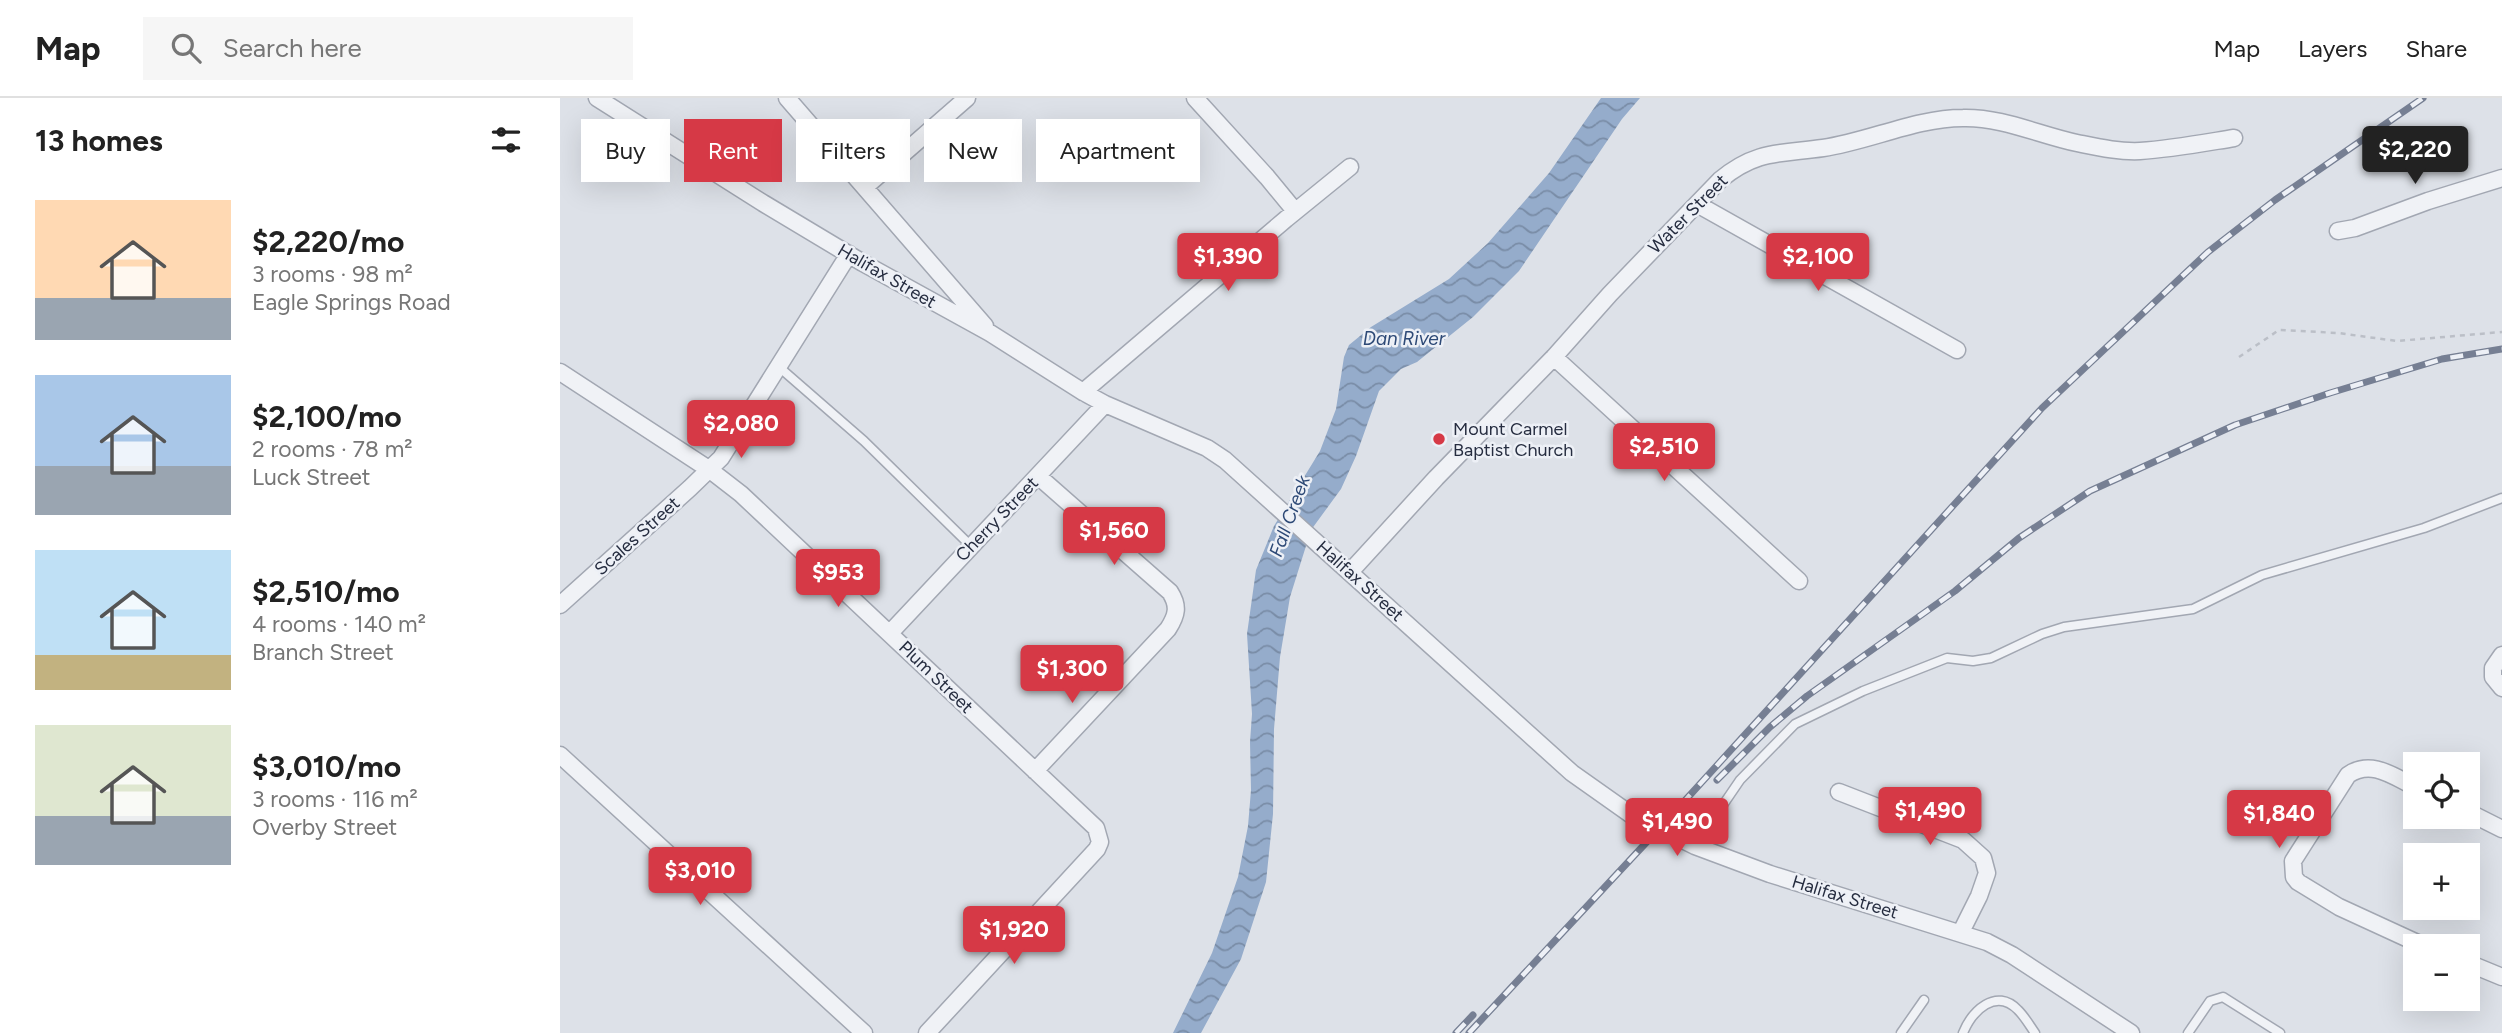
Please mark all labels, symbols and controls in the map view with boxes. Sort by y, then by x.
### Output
search box [143,17,633,80]
text: Map [35,29,101,68]
icon: search [167,29,205,67]
text: Search here [223,32,362,64]
text: Map [2213,34,2260,63]
text: Layers [2298,34,2367,63]
text: Share [2405,34,2467,63]
chip: Buy [581,119,670,182]
chip: Rent [684,119,782,182]
chip: Filters [796,119,910,182]
chip: New [924,119,1022,182]
chip: Apartment [1036,119,1200,182]
icon: filters [487,121,525,159]
text: 13 homes [35,122,163,159]
pin: $2,220 [2358,126,2472,186]
text: $2,220 [2378,135,2452,163]
street label: Water Street [1644,170,1732,258]
text: $2,220/mo [252,223,404,260]
icon: home [91,228,175,312]
pin: $1,390 [1171,234,1285,293]
pin: $2,100 [1761,234,1875,293]
street label: Halifax Street [834,239,940,313]
text: $1,390 [1193,242,1263,270]
text: $2,100 [1782,242,1854,270]
text: 3 rooms · 98 m² [252,260,413,288]
text: Eagle Springs Road [252,288,451,316]
water label: Dan River [1363,327,1446,350]
text: $2,100/mo [252,398,402,435]
pin: $2,080 [684,400,798,460]
icon: home [91,403,175,487]
text: $2,080 [703,409,779,437]
place label: Mount Carmel Baptist Church [1453,418,1573,461]
pin: $2,510 [1607,424,1721,483]
marker: Mount Carmel Baptist Church [1431,431,1447,447]
text: $2,510 [1629,432,1699,460]
text: 2 rooms · 78 m² [252,435,413,463]
text: Luck Street [252,463,370,491]
street label: Cherry Street [951,472,1043,566]
water label: Fall Creek [1264,472,1315,560]
street label: Scales Street [590,492,684,580]
pin: $1,560 [1057,508,1171,567]
text: $1,560 [1079,516,1149,544]
street label: Halifax Street [1312,536,1408,626]
pin: $953 [797,550,879,609]
text: $953 [812,558,864,586]
text: $2,510/mo [252,573,400,610]
icon: home [91,578,175,662]
text: 4 rooms · 140 m² [252,610,426,638]
street label: Plum Street [894,636,978,718]
text: Branch Street [252,638,394,666]
pin: $1,300 [1015,646,1129,705]
text: $1,300 [1037,654,1107,682]
text: $3,010/mo [252,748,401,785]
map controls [2403,752,2480,1011]
button: locate [2403,752,2480,829]
icon: home [91,753,175,837]
text: 3 rooms · 116 m² [252,785,418,813]
pin: $1,490 [1873,788,1987,847]
pin: $1,840 [2222,790,2336,850]
text: $1,490 [1894,796,1966,824]
pin: $1,490 [1620,798,1734,858]
text: $1,840 [2243,799,2315,827]
text: $1,490 [1641,807,1713,835]
text: Overby Street [252,813,397,841]
button: + [2403,843,2480,920]
pin: $3,010 [643,848,757,907]
text: $3,010 [665,856,735,884]
street label: Halifax Street [1789,870,1901,924]
pin: $1,920 [957,906,1071,966]
text: $1,920 [979,915,1049,943]
button: − [2403,934,2480,1011]

